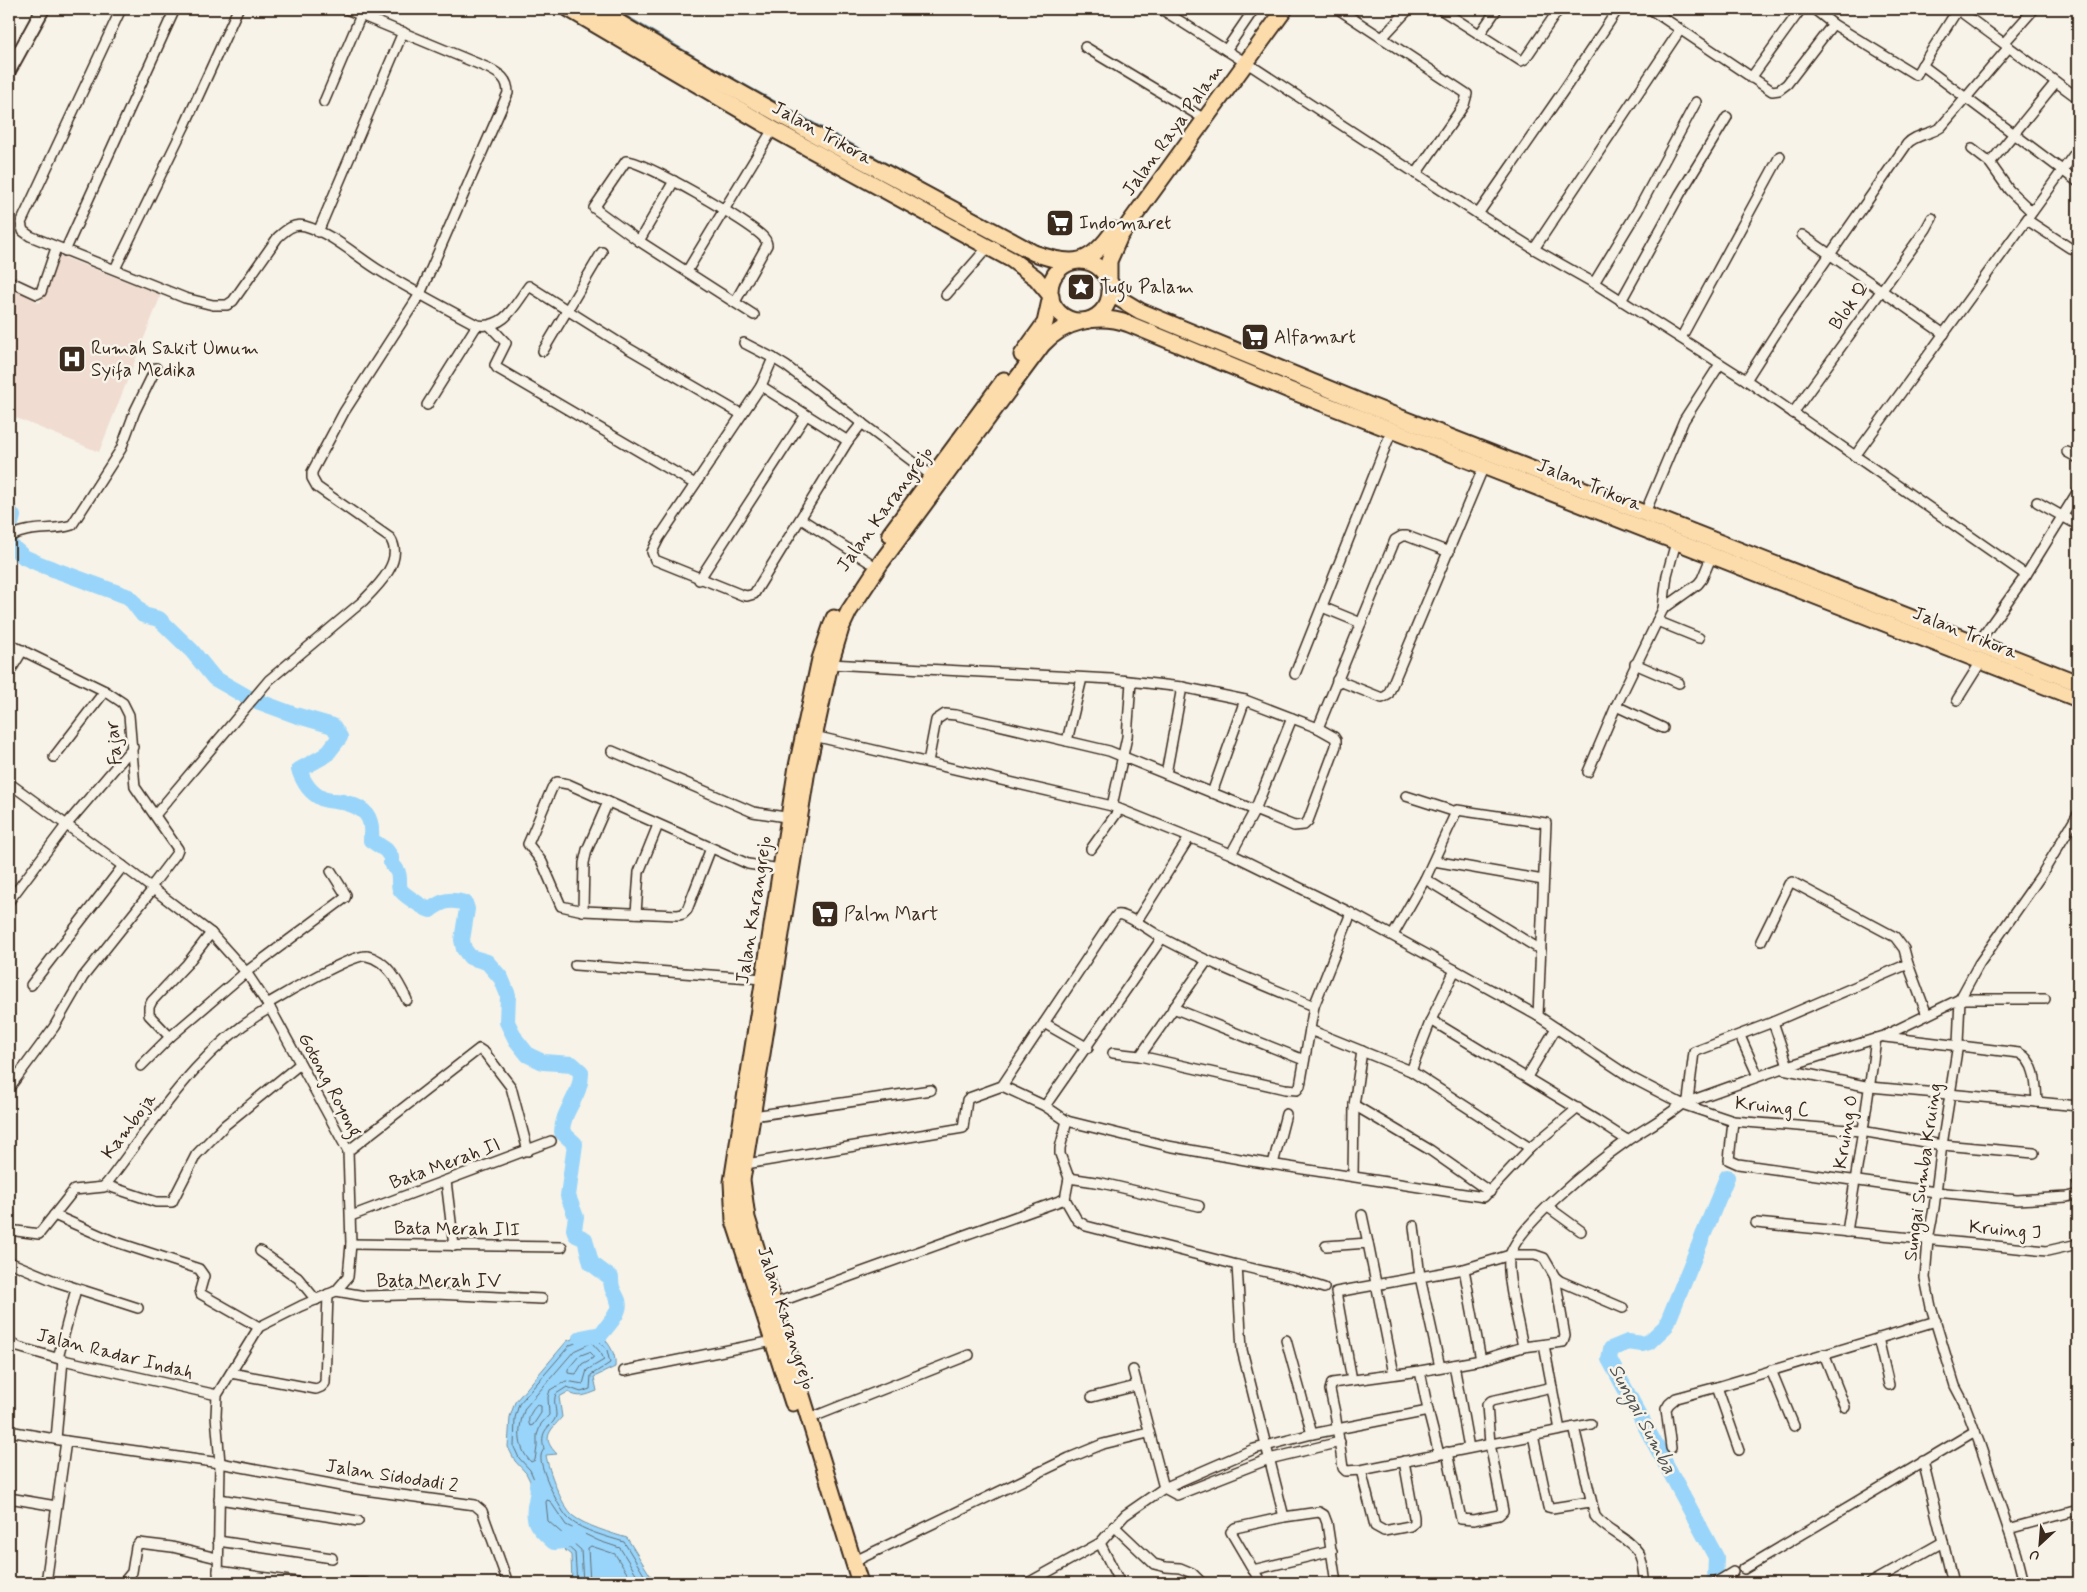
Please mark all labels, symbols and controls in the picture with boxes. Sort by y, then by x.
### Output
street label: Jalan Raya Palam [1117,59,1229,201]
street label: Jalan Trikora [767,95,877,171]
supermarket icon: Indomaret [1045,208,1075,238]
place label: Indomaret [1079,211,1171,236]
place icon: Tugu Palam [1066,272,1096,302]
place label: Tugu Palam [1100,275,1194,303]
street label: Blok Q [1823,277,1875,335]
supermarket icon: Alfamart [1240,322,1270,352]
place label: Alfamart [1274,325,1356,350]
place label: Rumah Sakit Umum Syifa Medika [91,336,259,383]
hospital icon: Rumah Sakit Umum Syifa Medika [57,344,87,374]
street label: Jalan Karangrejo [831,441,940,577]
street label: Jalan Trikora [1533,453,1646,518]
street label: Jalan Trikora [1909,601,2022,666]
street label: Fajar [100,719,129,766]
street label: Jalan Karangrejo [730,834,779,986]
supermarket icon: Palm Mart [810,899,840,929]
place label: Palm Mart [844,902,938,927]
street label: Gotong Royong [289,1028,368,1143]
street label: Sungai Sumba Kruing [1898,1081,1950,1263]
street label: Kamboja [96,1087,163,1164]
street label: Kruing C [1734,1091,1810,1124]
street label: Kruing O [1828,1093,1865,1171]
street label: Bata Merah II [386,1132,504,1196]
street label: Kruing J [1968,1214,2042,1247]
street label: Bata Merah III [394,1215,520,1243]
street label: Jalan Karangrejo [750,1243,821,1393]
street label: Bata Merah IV [377,1269,501,1294]
street label: Jalan Radar Indah [34,1322,196,1386]
water label: Sungai Sumba [1600,1359,1682,1480]
street label: Jalan Sidodadi 2 [324,1453,460,1499]
north arrow [2014,1520,2064,1570]
text: U [2027,1545,2043,1565]

